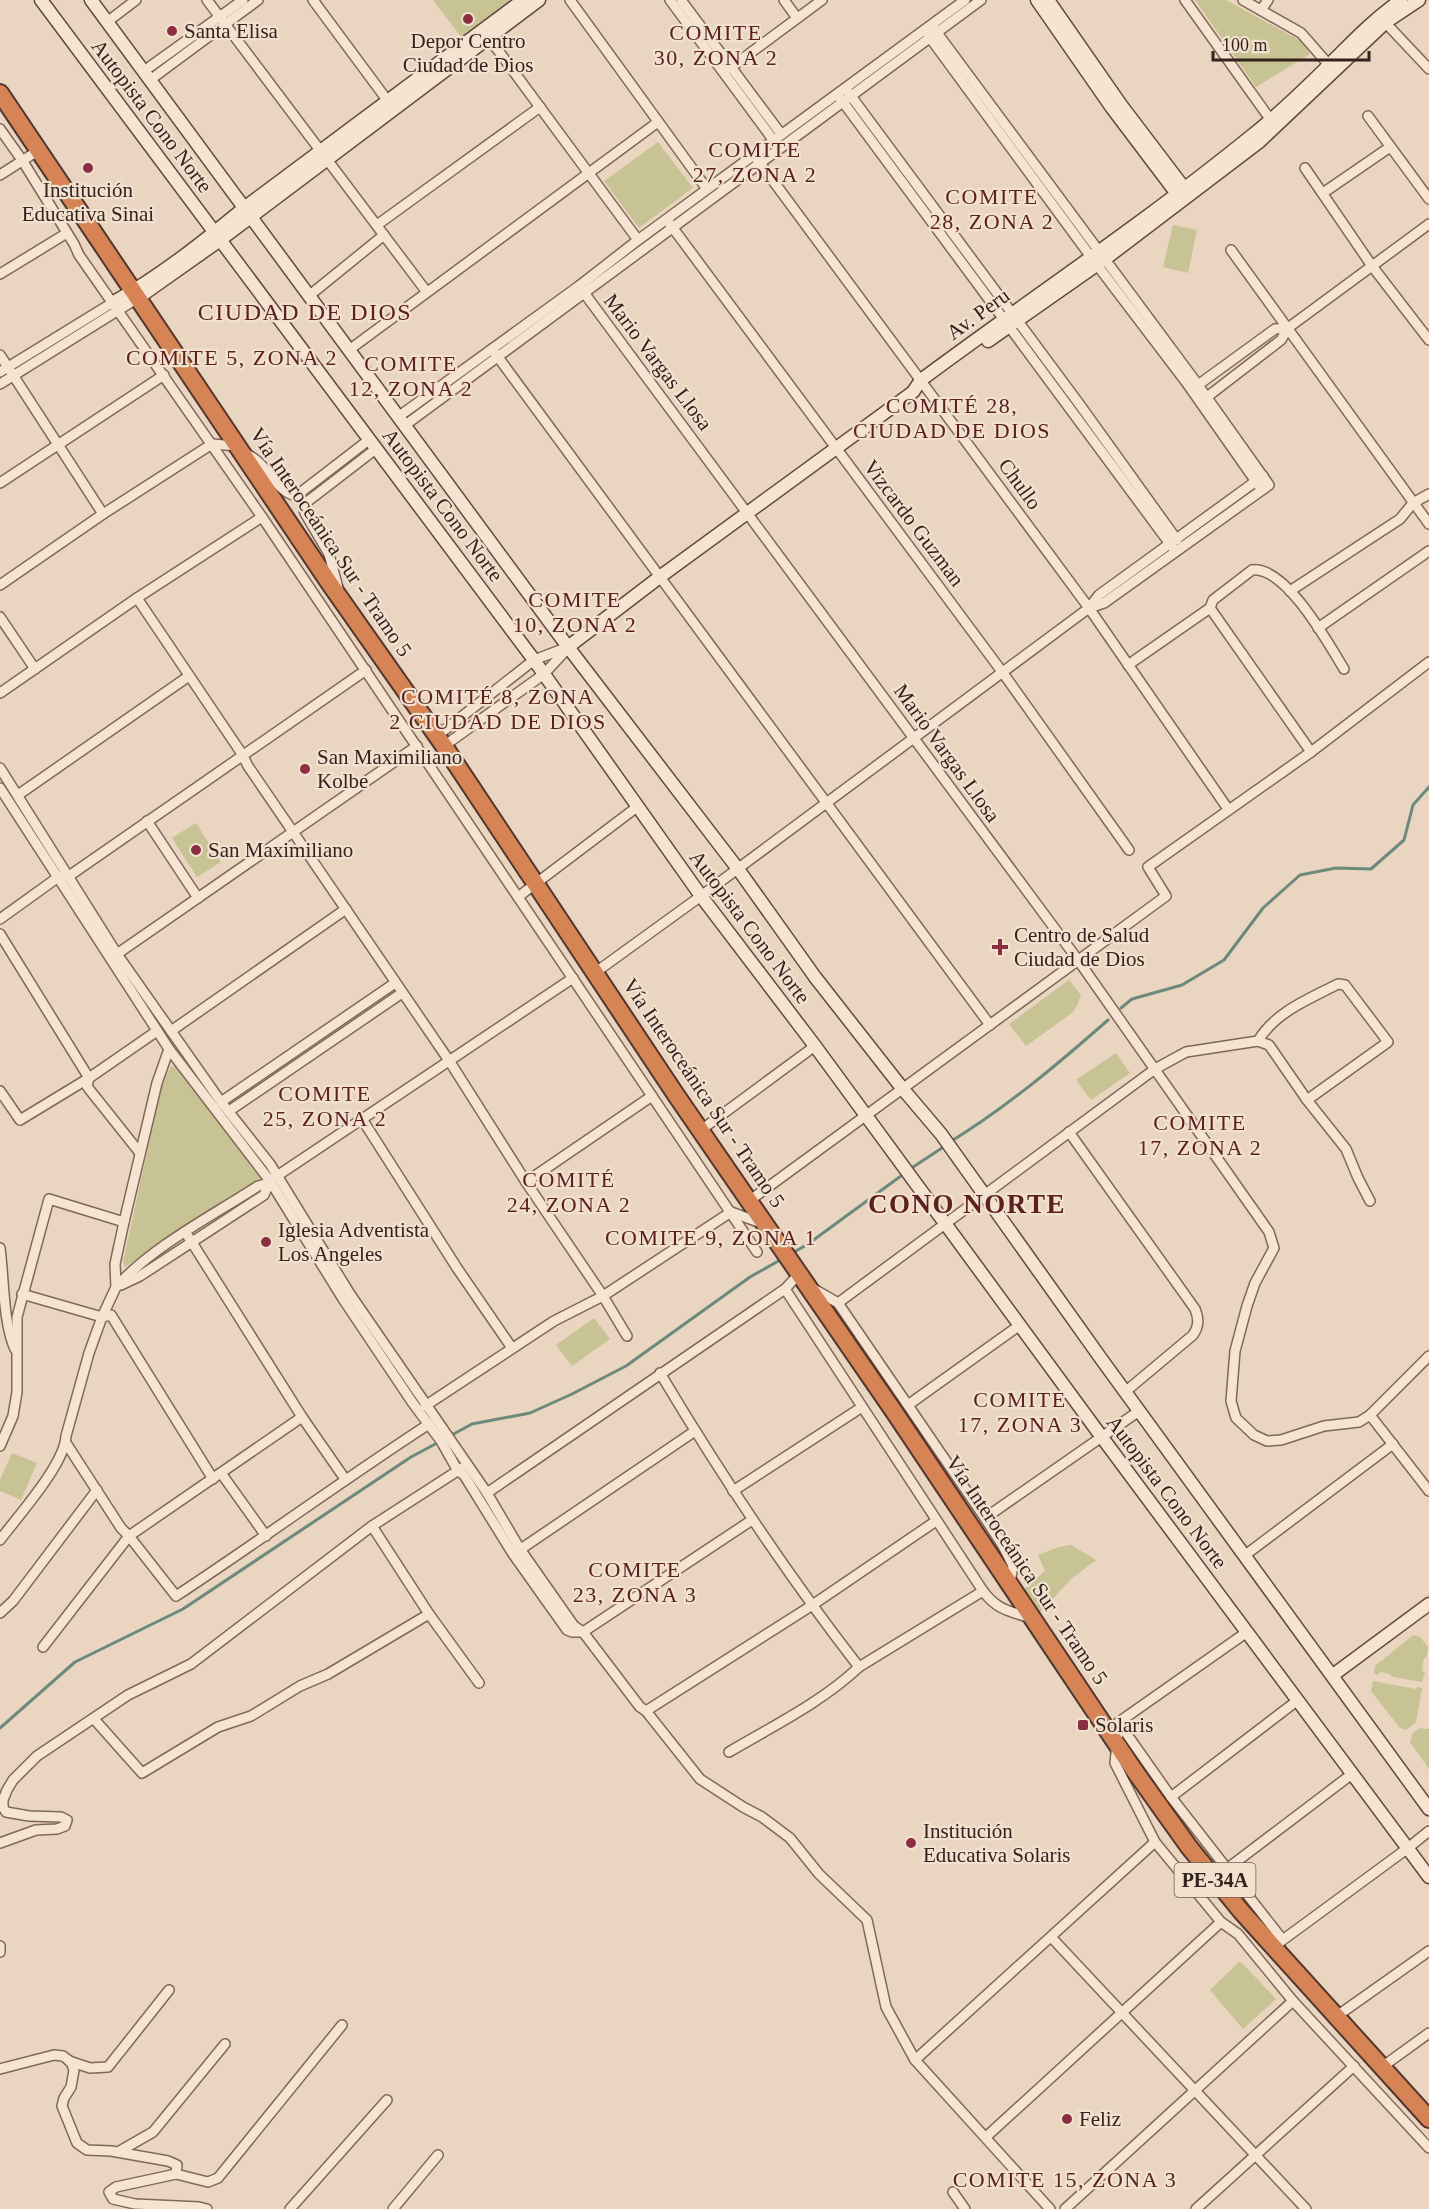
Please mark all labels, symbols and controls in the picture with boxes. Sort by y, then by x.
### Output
marker: Depor Centro Ciudad de Dios [461,12,475,26]
place label: Santa Elisa [184,19,279,43]
district label: COMITE 30, ZONA 2 [654,20,778,70]
marker: Santa Elisa [165,24,179,38]
scale bar [1213,24,1369,62]
place label: Depor Centro Ciudad de Dios [403,29,533,77]
street label: Autopista Cono Norte [87,35,217,197]
text: 100 m [1222,35,1268,55]
district label: COMITE 27, ZONA 2 [693,137,817,187]
marker: Institución Educativa Sinai [81,161,95,175]
place label: Institución Educativa Sinai [22,178,154,226]
district label: COMITE 28, ZONA 2 [930,184,1054,234]
street label: Av. Peru [942,283,1014,345]
street label: Mario Vargas Llosa [599,289,718,436]
district label: CIUDAD DE DIOS [198,299,412,325]
district label: COMITE 5, ZONA 2 [126,345,338,370]
district label: COMITE 12, ZONA 2 [349,351,473,401]
district label: COMITÉ 28, CIUDAD DE DIOS [853,393,1051,443]
street label: Vía Interoceánica Sur - Tramo 5 [245,423,417,661]
street label: Autopista Cono Norte [378,424,508,586]
street label: Chullo [993,454,1047,514]
street label: Vizcardo Guzman [859,455,970,591]
district label: COMITE 10, ZONA 2 [513,587,637,637]
street label: Mario Vargas Llosa [889,679,1006,827]
district label: COMITÉ 8, ZONA 2 CIUDAD DE DIOS [389,684,607,734]
place label: San Maximiliano Kolbe [317,745,462,793]
marker: San Maximiliano Kolbe [298,762,312,776]
place label: San Maximiliano [208,838,353,862]
marker: San Maximiliano [189,843,203,857]
street label: Autopista Cono Norte [685,846,815,1008]
place label: Centro de Salud Ciudad de Dios [1014,923,1150,971]
marker: Centro de Salud Ciudad de Dios [991,938,1009,956]
street label: Vía Interoceánica Sur - Tramo 5 [618,974,790,1212]
district label: COMITE 25, ZONA 2 [263,1081,387,1131]
district label: COMITE 17, ZONA 2 [1138,1110,1262,1160]
district label: COMITÉ 24, ZONA 2 [507,1167,631,1217]
district label: CONO NORTE [868,1189,1066,1219]
place label: Iglesia Adventista Los Angeles [278,1218,430,1266]
district label: COMITE 9, ZONA 1 [605,1225,817,1250]
marker: Iglesia Adventista Los Angeles [259,1235,273,1249]
district label: COMITE 17, ZONA 3 [958,1387,1082,1437]
street label: Autopista Cono Norte [1102,1411,1232,1573]
street label: Vía Interoceánica Sur - Tramo 5 [941,1451,1113,1689]
district label: COMITE 23, ZONA 3 [573,1557,697,1607]
place label: Solaris [1095,1713,1153,1737]
marker: Solaris [1076,1718,1090,1732]
place label: Institución Educativa Solaris [923,1819,1071,1867]
marker: Institución Educativa Solaris [904,1836,918,1850]
road number: PE-34A [1174,1863,1256,1897]
place label: Feliz [1079,2107,1121,2131]
marker: Feliz [1060,2112,1074,2126]
district label: COMITE 15, ZONA 3 [953,2167,1177,2192]

